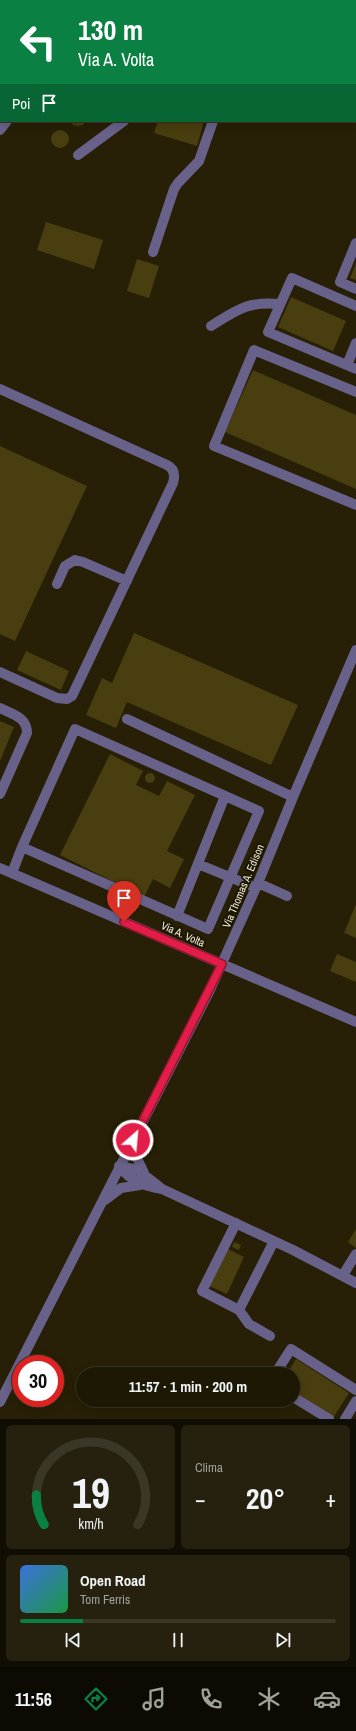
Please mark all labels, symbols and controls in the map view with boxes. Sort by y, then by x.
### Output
text: 130 m [78,11,143,49]
icon: left [12,16,64,68]
text: Via A. Volta [78,47,154,72]
icon: arrive [38,92,60,114]
text: Poi [12,93,30,114]
street label: Via Thomas A. Edison [219,842,267,930]
pin [107,881,141,922]
icon: arrive [113,887,135,909]
street label: Via A. Volta [159,918,207,950]
position arrow [112,1119,154,1161]
speed limit sign: 30 [12,1355,64,1407]
text: 11:57 · 1 min · 200 m [129,1376,247,1397]
text: Clima [195,1459,223,1476]
text: 19 [72,1465,109,1521]
text: 20° [246,1478,285,1518]
text: − [195,1484,206,1514]
text: + [325,1484,336,1514]
text: km/h [78,1514,103,1533]
text: Open Road [80,1570,146,1591]
text: Tom Ferris [80,1591,130,1608]
icon: previous [62,1629,84,1651]
icon: pause [167,1629,189,1651]
icon: next [272,1629,294,1651]
icon: directions [82,1685,110,1713]
icon: music [140,1685,168,1713]
icon: phone [197,1685,225,1713]
icon: climate [255,1685,283,1713]
icon: car [313,1685,341,1713]
text: 11:56 [15,1687,52,1712]

